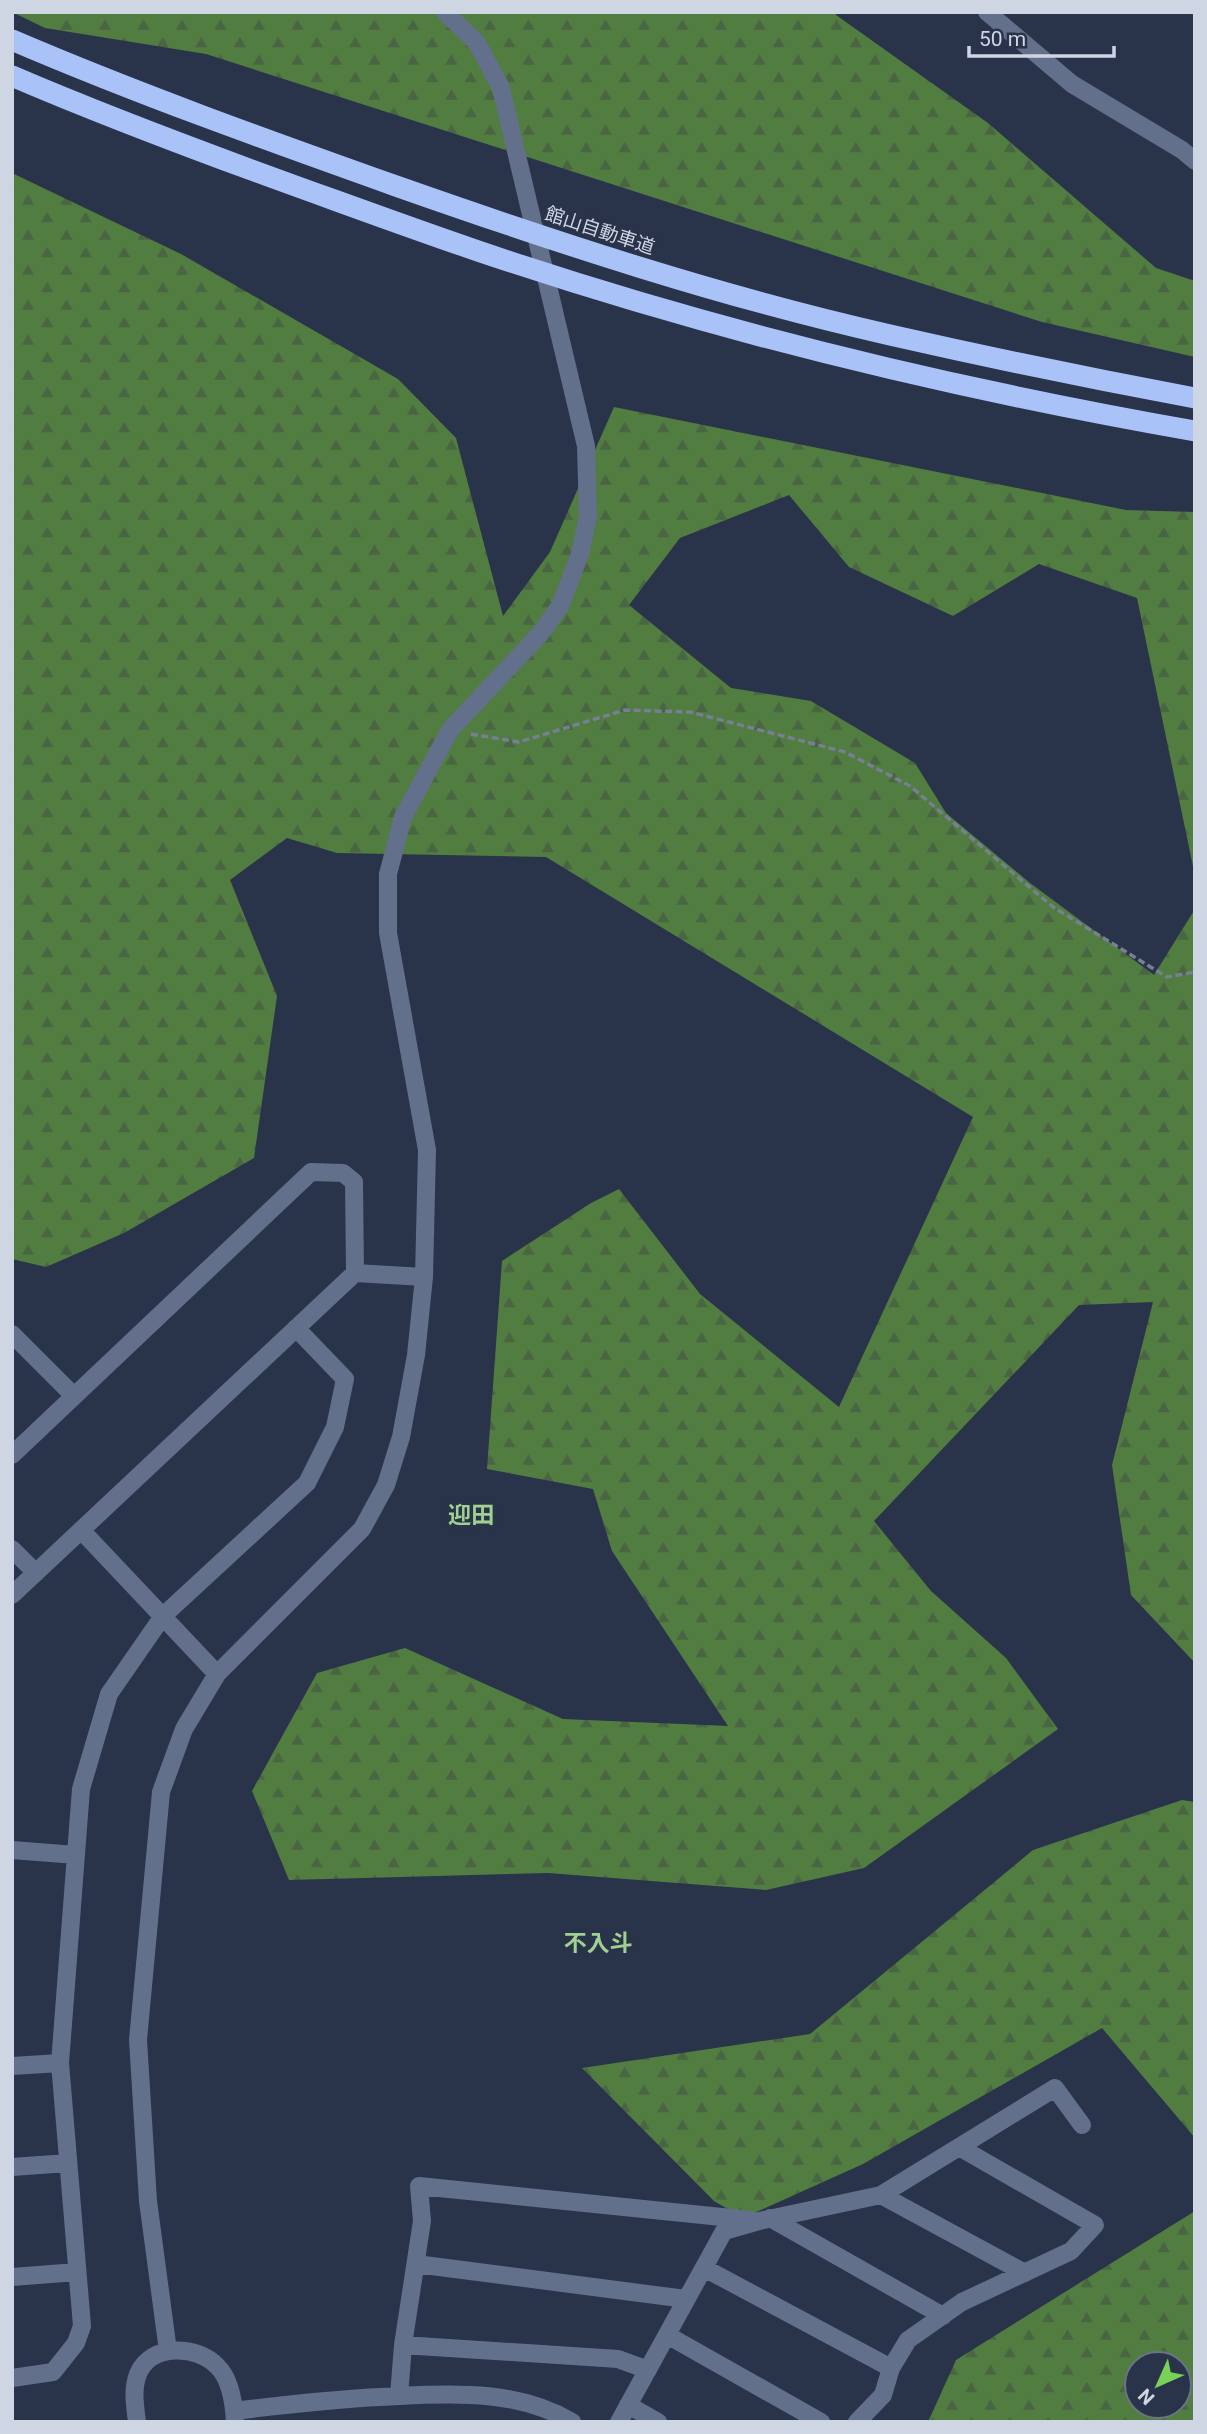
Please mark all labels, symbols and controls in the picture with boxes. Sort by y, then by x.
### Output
scale bar [969,14,1114,58]
text: 50 m [979,27,1026,51]
street label: 館山自動車道 [542,202,658,259]
district label: 迎田 [448,1502,494,1529]
district label: 不入斗 [564,1930,633,1957]
north arrow [1123,2350,1193,2420]
text: N [1133,2384,1159,2410]

